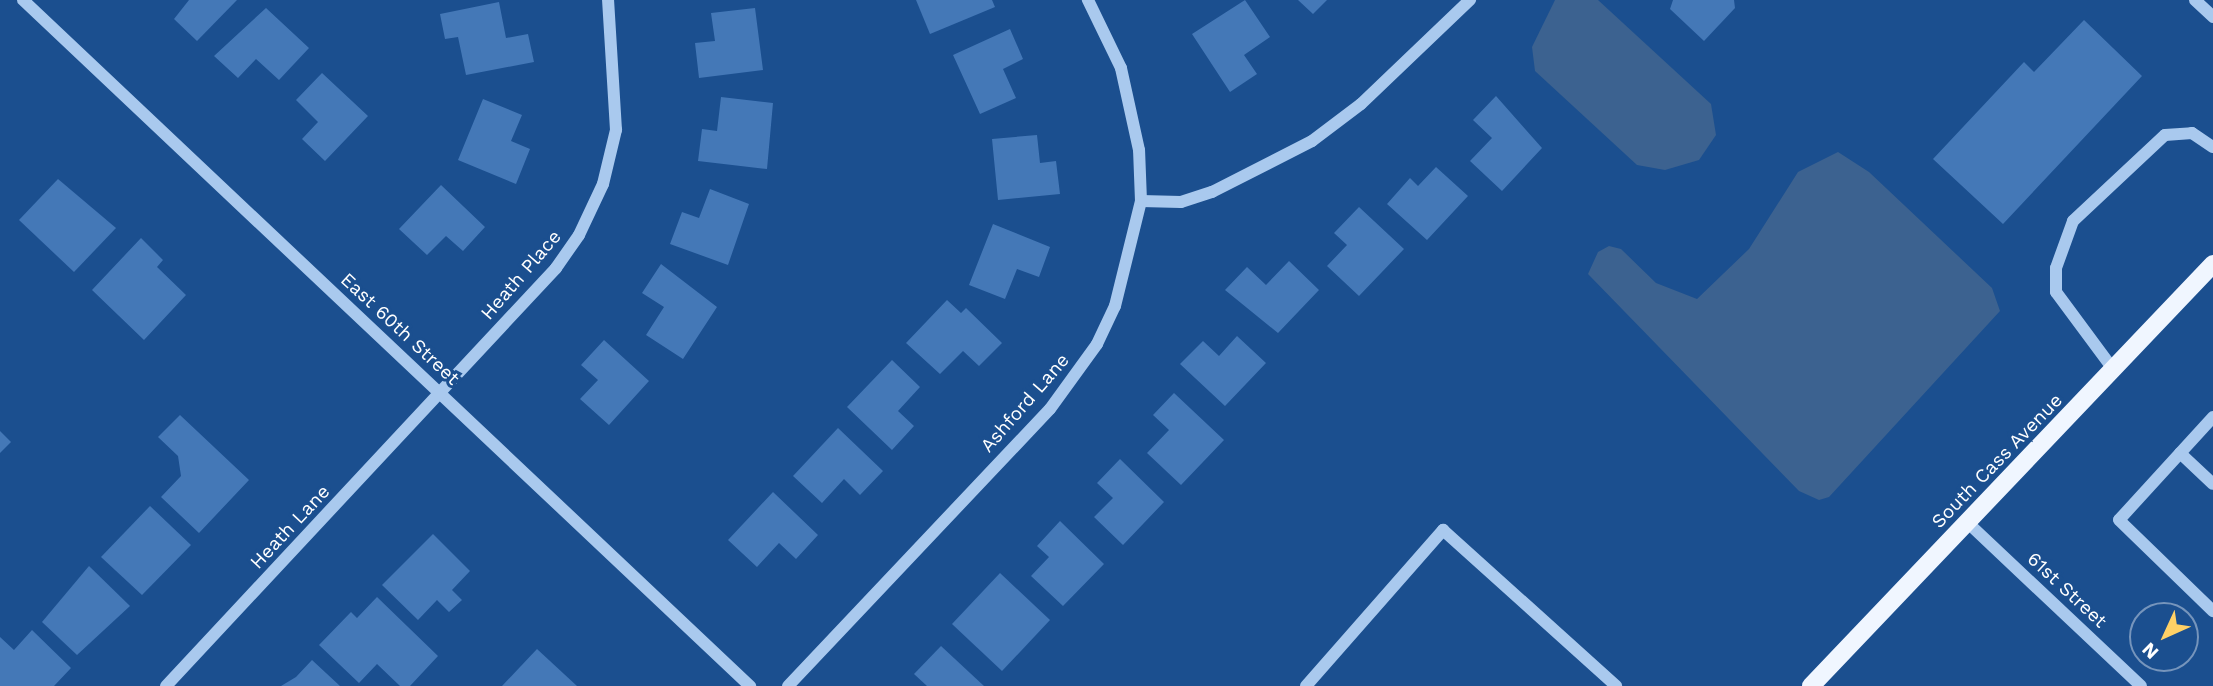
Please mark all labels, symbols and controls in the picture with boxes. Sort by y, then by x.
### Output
street label: Heath Place [476,226,566,324]
street label: East 60th Street [336,268,464,390]
street label: Ashford Lane [976,349,1074,457]
street label: South Cass Avenue [1927,389,2067,533]
street label: Heath Lane [245,480,335,574]
street label: 61st Street [2022,547,2112,633]
north arrow [2129,602,2199,672]
text: N [2137,638,2163,664]

